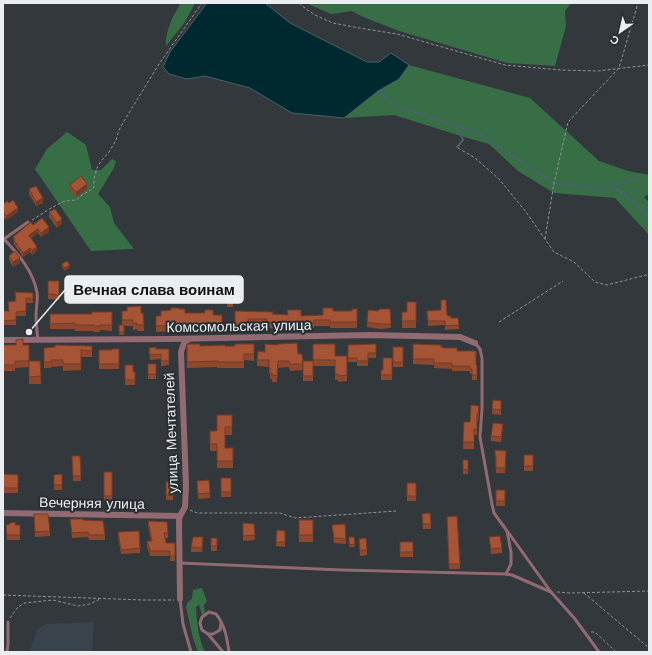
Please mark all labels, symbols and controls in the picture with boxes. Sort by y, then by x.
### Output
north arrow [600,12,640,52]
text: С [608,32,622,47]
callout: Вечная слава воинам [65,276,243,303]
text: Вечная слава воинам [73,281,235,299]
street label: Комсомольская улица [166,317,312,335]
street label: улица Мечтателей [161,372,181,494]
street label: Вечерняя улица [39,494,145,512]

